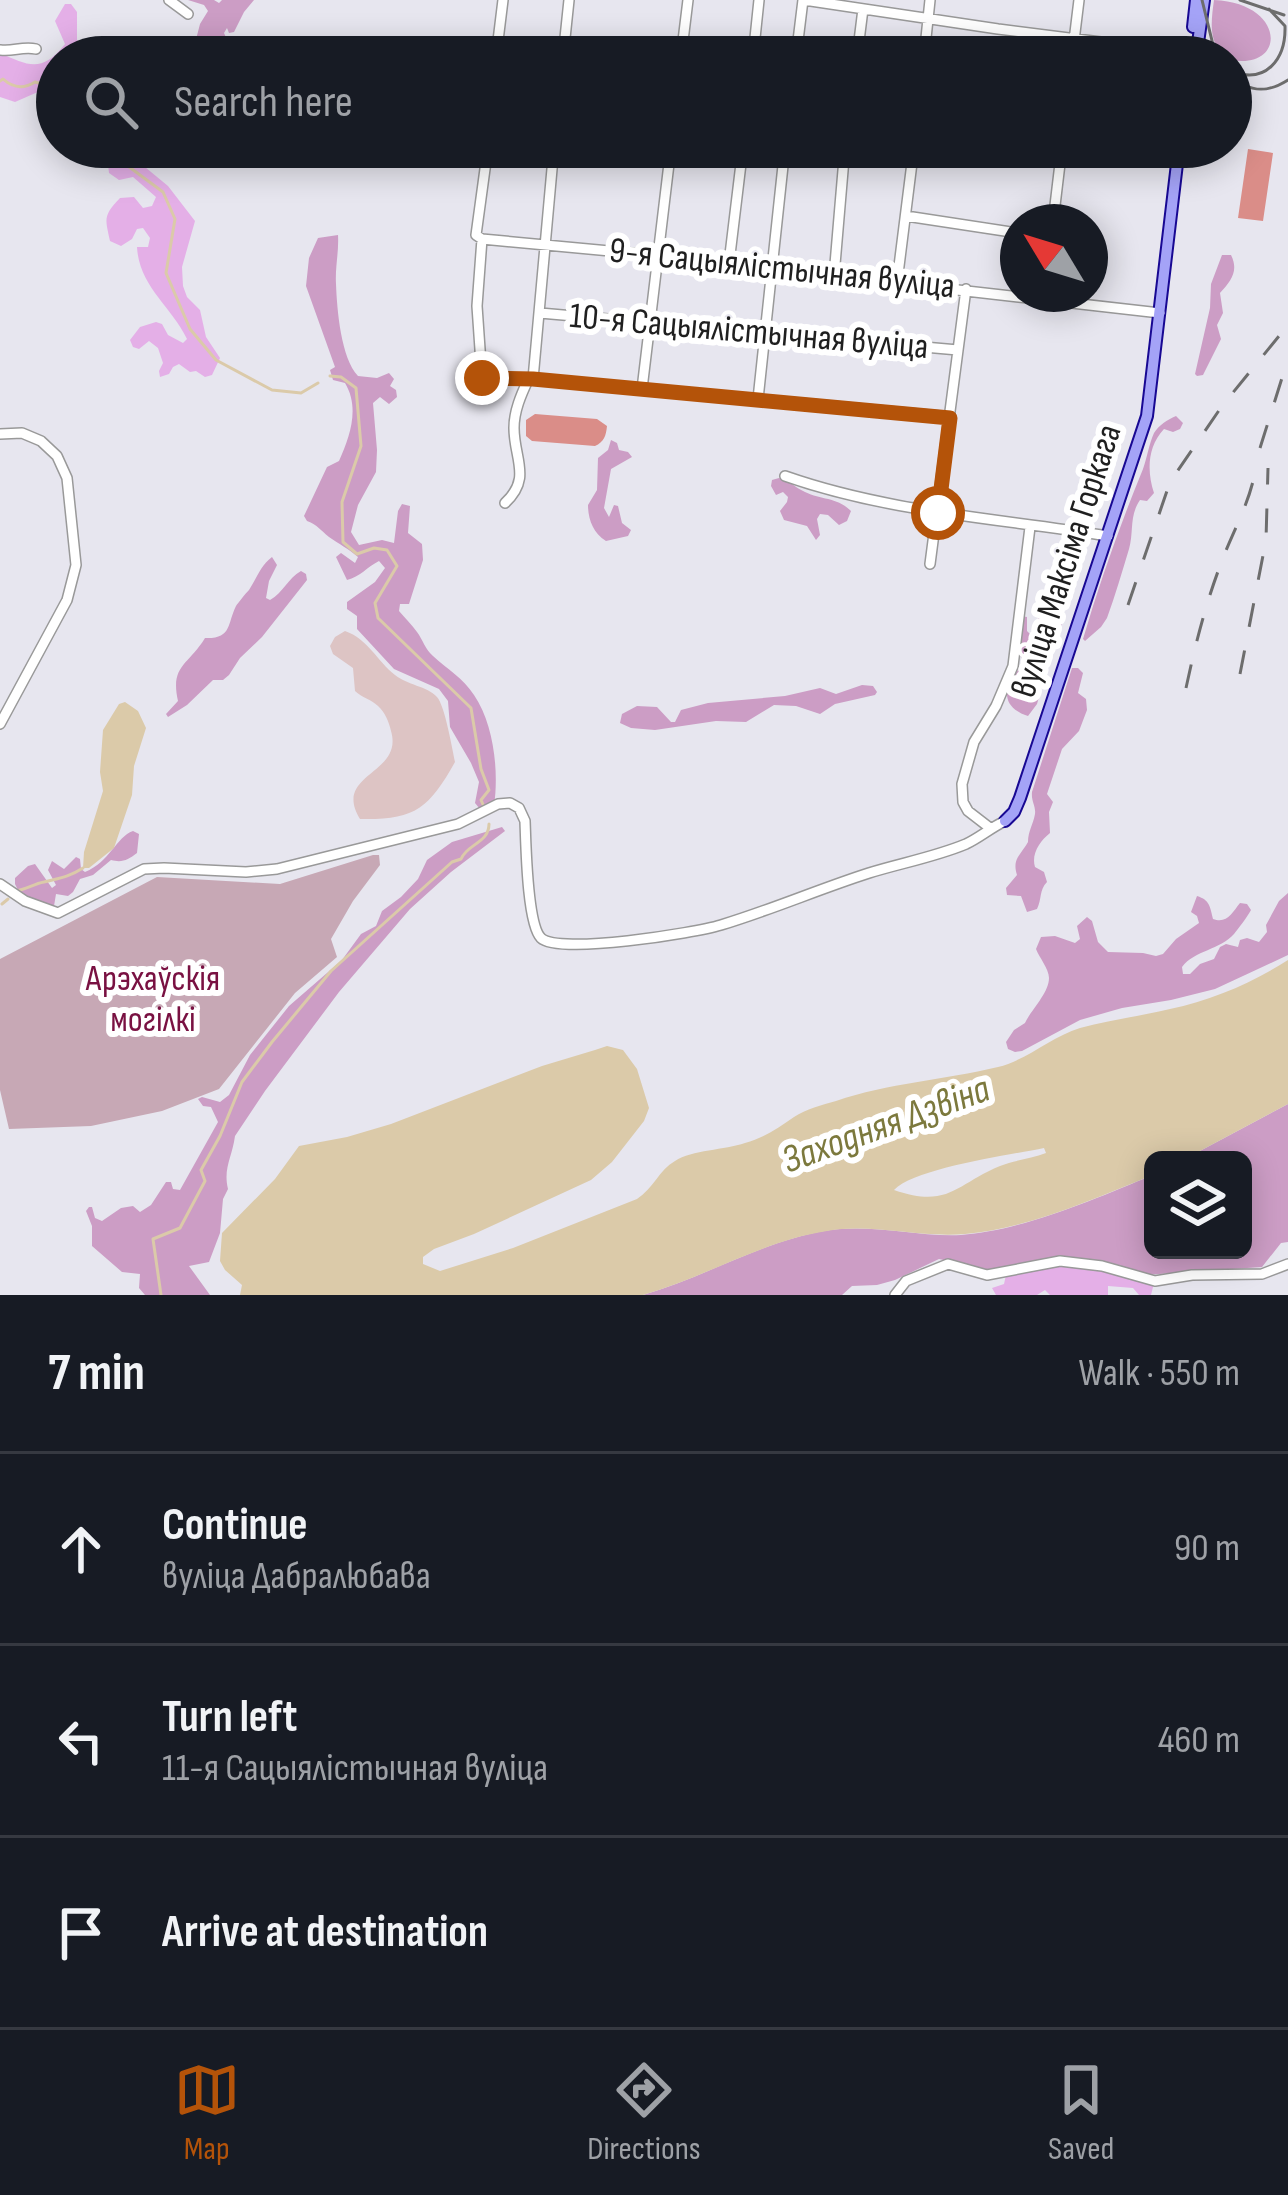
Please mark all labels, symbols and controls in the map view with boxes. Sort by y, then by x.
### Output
search box [36,36,1252,168]
icon: search [78,69,144,135]
text: Search here [174,75,353,130]
north arrow [1000,204,1108,312]
street label: 9-я Сацыялістычная вуліца [607,229,957,309]
street label: 10-я Сацыялістычная вуліца [568,295,930,369]
route end [455,351,509,405]
street label: вуліца Максіма Горкага [1003,419,1131,703]
route start [911,486,965,540]
park label: Арэхаўскія могілкі [85,958,220,1042]
water label: Заходняя Дзвіна [776,1066,996,1184]
map controls [1144,1151,1252,1259]
button: layers [1144,1151,1252,1259]
text: 7 min [48,1343,145,1404]
text: Walk · 550 m [1078,1350,1240,1397]
text: Continue [162,1498,308,1553]
icon: ahead [48,1516,114,1582]
text: 90 m [1174,1525,1240,1572]
text: вуліца Дабралюбава [162,1553,431,1600]
text: Turn left [162,1690,297,1745]
icon: left [48,1708,114,1774]
text: 460 m [1158,1717,1240,1764]
text: 11-я Сацыялістычная вуліца [162,1745,548,1792]
icon: arrive [48,1900,114,1966]
text: Arrive at destination [162,1905,488,1960]
tab: Map [174,2057,240,2169]
tab: Directions [587,2057,701,2169]
tab: Saved [1048,2057,1114,2169]

